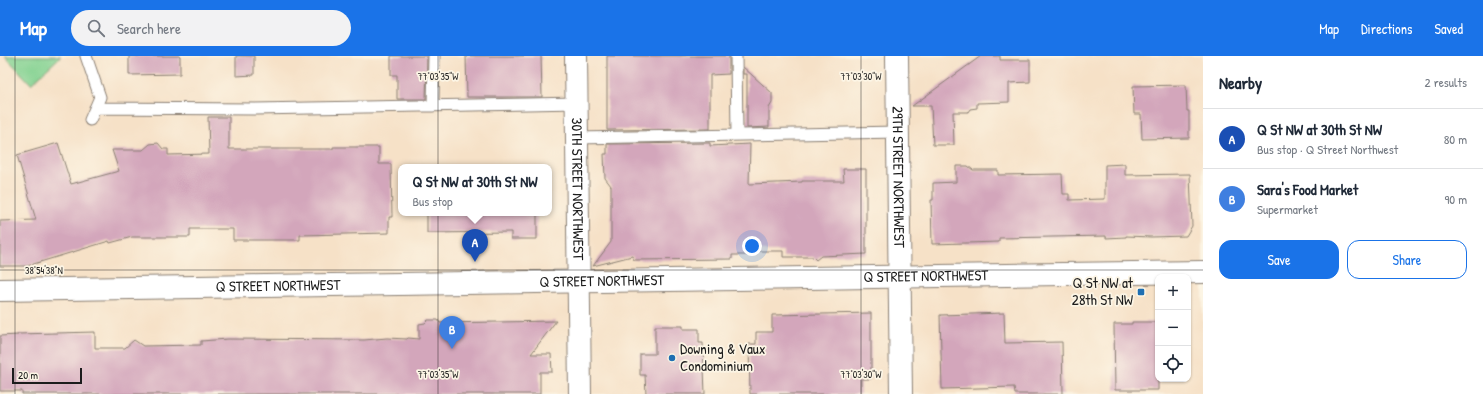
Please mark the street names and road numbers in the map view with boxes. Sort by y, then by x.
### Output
street label: 29TH STREET NORTHWEST [888,106,910,249]
street label: 30TH STREET NORTHWEST [567,118,589,261]
street label: Q STREET NORTHWEST [863,264,989,287]
street label: Q STREET NORTHWEST [539,269,665,292]
street label: Q STREET NORTHWEST [215,274,341,297]

